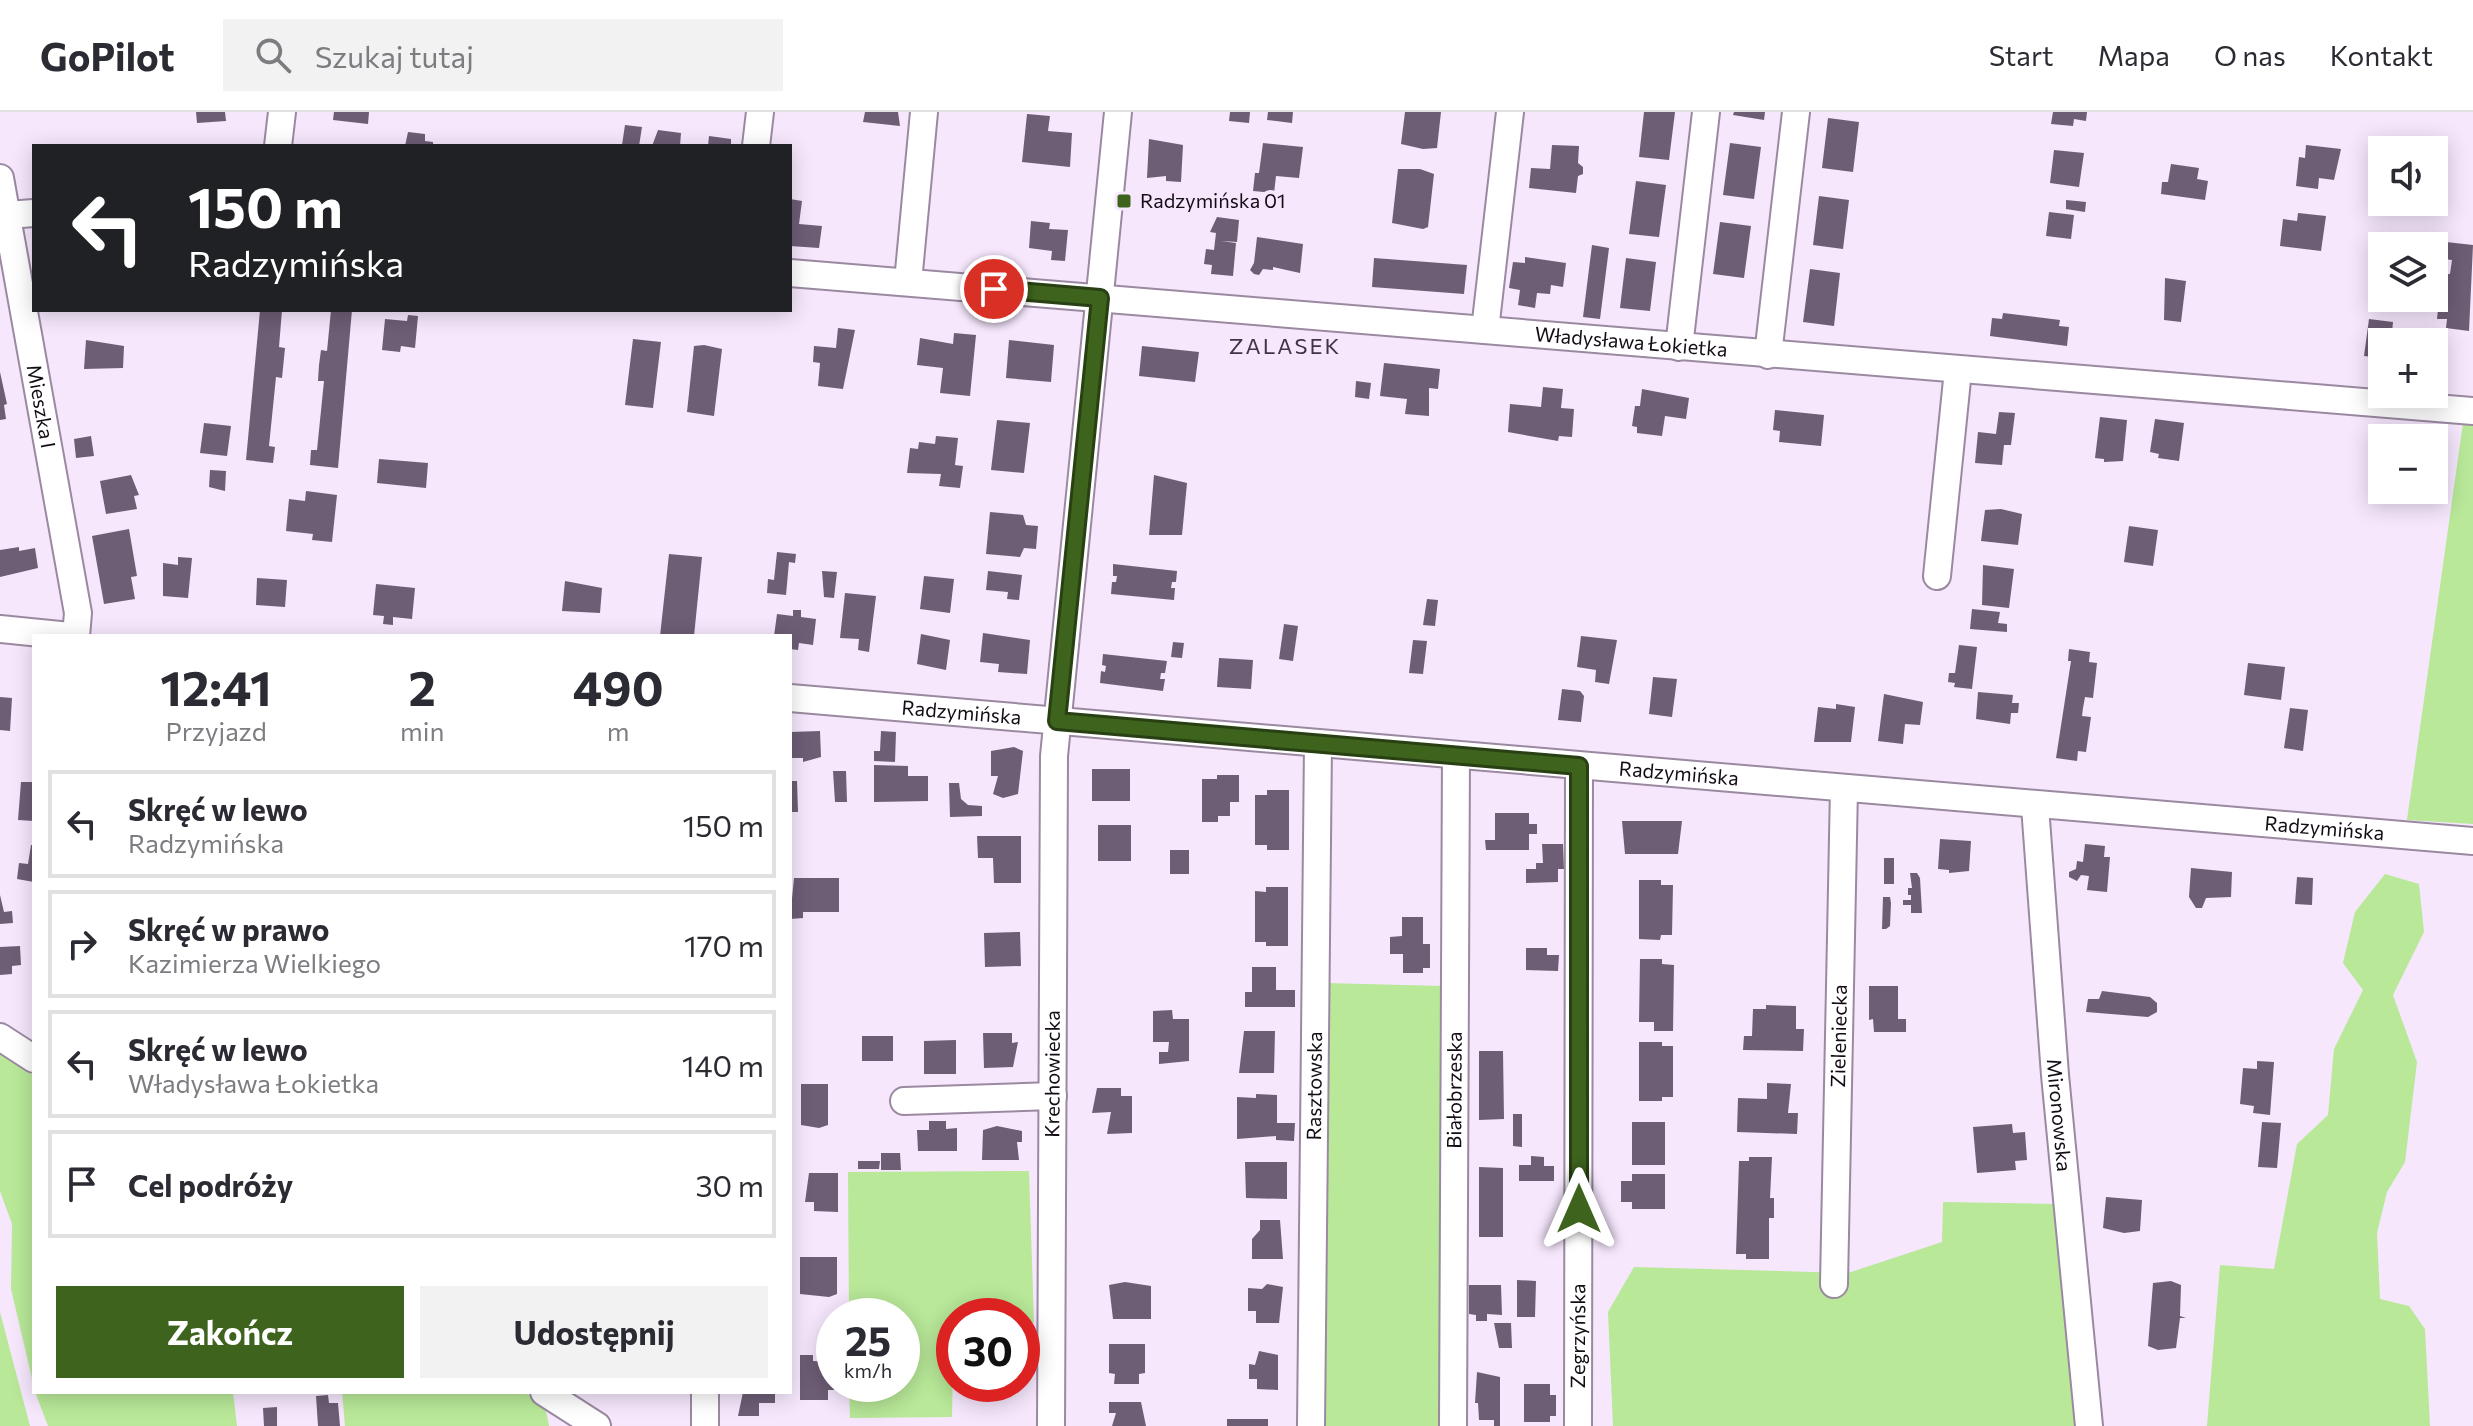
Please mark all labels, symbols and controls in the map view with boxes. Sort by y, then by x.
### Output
search box [223,19,783,91]
text: GoPilot [40,32,175,79]
icon: search [251,33,295,77]
text: Szukaj tutaj [315,37,474,74]
text: Start [1989,38,2054,72]
text: Mapa [2098,38,2170,72]
text: O nas [2214,38,2286,72]
text: Kontakt [2330,38,2433,72]
map controls [2368,136,2448,504]
button: sound [2368,136,2448,216]
text: 150 m [188,171,343,240]
icon: left [56,176,160,280]
place label: Radzymińska 01 [1140,188,1286,212]
marker: Radzymińska 01 [1115,192,1133,210]
button: layers [2368,232,2448,312]
text: Radzymińska [188,240,404,284]
pin [960,255,1028,323]
icon: arrive [972,267,1016,311]
street label: Władysława Łokietka [1534,321,1729,361]
button: + [2368,328,2448,408]
district label: ZALASEK [1229,332,1341,359]
street label: Mieszka I [23,362,61,450]
button: − [2368,424,2448,504]
text: 12:41 [160,657,272,716]
text: 2 [409,657,436,716]
text: 490 [573,657,664,716]
street label: Radzymińska [901,695,1022,729]
text: Przyjazd [165,715,267,746]
text: min [400,715,444,746]
text: m [607,715,630,746]
street label: Radzymińska [1618,755,1740,790]
text: Skręć w lewo [128,790,308,827]
icon: left [60,802,104,846]
text: 150 m [682,806,764,843]
street label: Radzymińska [2264,810,2385,844]
text: Radzymińska [128,827,284,858]
text: Skręć w prawo [128,910,329,947]
icon: right [60,922,104,966]
text: 170 m [684,926,764,963]
text: Kazimierza Wielkiego [128,947,381,978]
street label: Zieleniecka [1825,984,1851,1088]
street label: Krechowiecka [1039,1010,1064,1138]
text: Skręć w lewo [128,1030,308,1067]
street label: Rasztowska [1301,1031,1326,1141]
street label: Białobrzeska [1441,1031,1466,1149]
icon: left [60,1042,104,1086]
text: 140 m [682,1046,764,1083]
street label: Mironowska [2043,1058,2077,1173]
text: Władysława Łokietka [128,1067,379,1098]
icon: arrive [60,1162,104,1206]
text: Cel podróży [128,1166,293,1203]
text: 30 m [695,1166,764,1203]
position arrow [1537,1167,1621,1251]
street label: Zegrzyńska [1565,1283,1589,1389]
button: Zakończ [56,1286,404,1378]
button: Udostępnij [420,1286,768,1378]
speed limit sign: 30 [936,1298,1040,1402]
text: 25 [845,1315,891,1364]
text: km/h [844,1358,892,1382]

